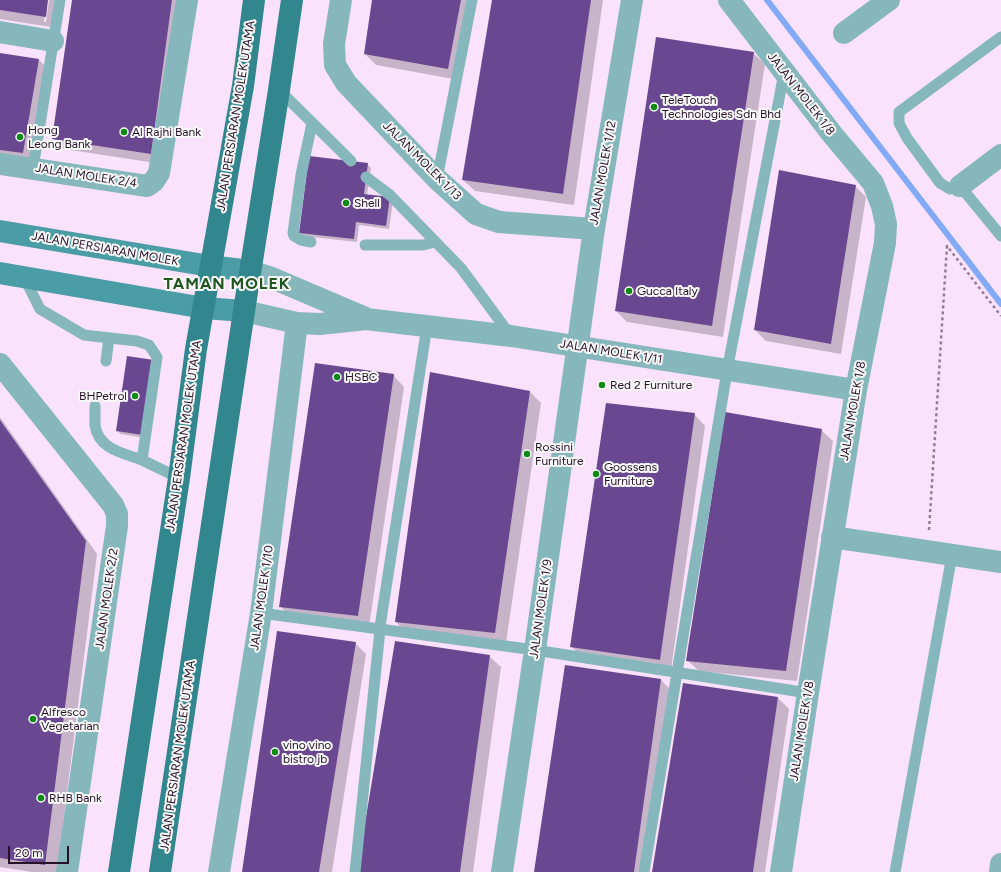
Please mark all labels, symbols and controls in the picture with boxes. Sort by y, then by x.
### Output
street label: JALAN PERSIARAN MOLEK UTAMA [214,20,258,212]
street label: JALAN MOLEK 1/8 [764,50,838,138]
place label: TeleTouch Technologies Sdn Bhd [662,93,781,121]
marker: TeleTouch Technologies Sdn Bhd [649,102,659,112]
street label: JALAN MOLEK 1/13 [380,119,464,203]
street label: JALAN MOLEK 1/12 [587,120,619,226]
place label: Hong Leong Bank [28,123,90,151]
place label: Al Rajhi Bank [132,125,201,139]
marker: Al Rajhi Bank [119,127,129,137]
marker: Hong Leong Bank [15,132,25,142]
street label: JALAN MOLEK 2/4 [34,161,138,191]
place label: Shell [354,196,380,210]
marker: Shell [341,198,351,208]
street label: JALAN PERSIARAN MOLEK [30,229,180,269]
district label: TAMAN MOLEK [163,274,291,294]
place label: Gucca Italy [637,284,698,298]
marker: Gucca Italy [624,286,634,296]
street label: JALAN MOLEK 1/11 [559,337,663,367]
street label: JALAN PERSIARAN MOLEK UTAMA [163,340,205,532]
street label: JALAN MOLEK 1/8 [837,360,869,462]
place label: HSBC [345,370,377,384]
marker: HSBC [332,372,342,382]
place label: Red 2 Furniture [610,378,692,392]
marker: Red 2 Furniture [597,380,607,390]
place label: BHPetrol [79,389,127,403]
marker: BHPetrol [130,391,140,401]
place label: Rossini Furniture [535,440,583,468]
marker: Rossini Furniture [522,449,532,459]
place label: Goossens Furniture [604,460,657,488]
marker: Goossens Furniture [591,469,601,479]
street label: JALAN MOLEK 1/10 [247,544,277,652]
street label: JALAN MOLEK 2/2 [93,547,121,651]
street label: JALAN MOLEK 1/9 [527,558,555,660]
street label: JALAN PERSIARAN MOLEK UTAMA [157,660,199,852]
street label: JALAN MOLEK 1/8 [787,680,817,782]
place label: Alfresco Vegetarian [41,705,99,733]
marker: Alfresco Vegetarian [28,714,38,724]
place label: vino vino bistro jb [283,738,331,766]
marker: vino vino bistro jb [270,747,280,757]
place label: RHB Bank [49,791,102,805]
marker: RHB Bank [36,793,46,803]
scale bar [10,838,71,864]
text: 20 m [15,846,43,860]

